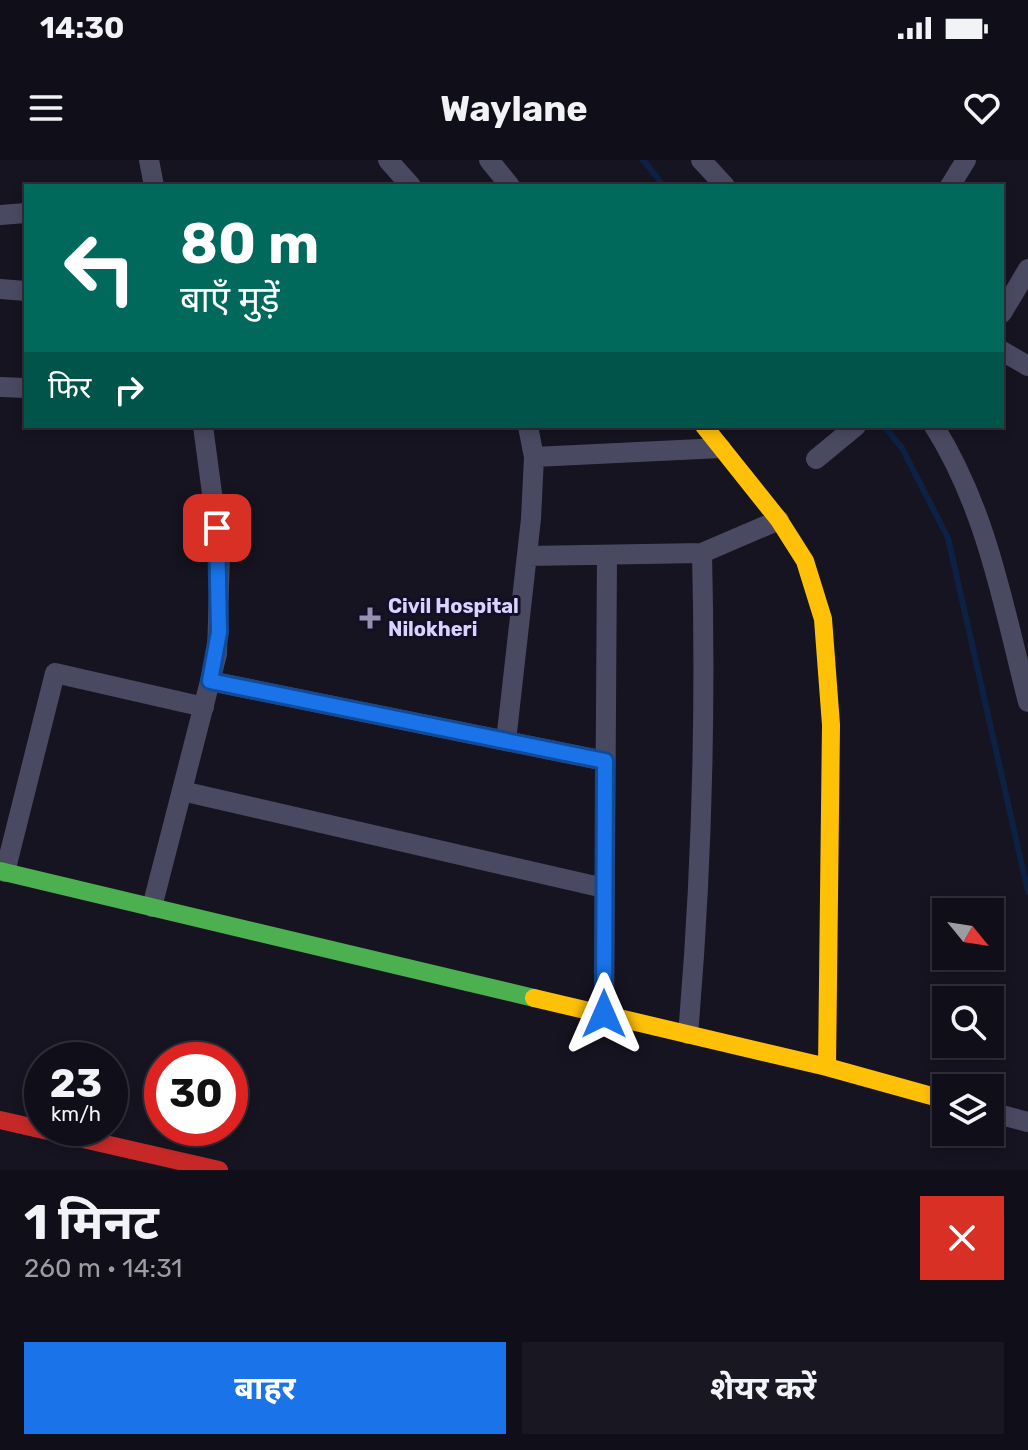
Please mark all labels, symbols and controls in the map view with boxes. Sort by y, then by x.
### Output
text: 14:30 [40,10,124,46]
icon: menu [24,86,68,130]
icon: heart [960,86,1004,130]
text: Waylane [440,87,588,130]
text: 80 m [180,211,319,277]
icon: left [48,216,152,320]
text: बाएँ मुड़ें [180,278,279,321]
icon: right [107,368,151,412]
text: फिर [48,370,91,406]
pin [183,494,251,562]
icon: arrive [195,506,239,550]
place label: Civil Hospital Nilokheri [388,594,519,641]
marker: Civil Hospital Nilokheri [359,607,381,629]
north arrow [932,898,1004,970]
map controls [932,898,1004,1146]
position arrow [562,972,646,1056]
button: search [932,986,1004,1058]
speed limit sign: 30 [144,1042,248,1146]
text: 23 [50,1060,102,1107]
button: layers [932,1074,1004,1146]
text: km/h [51,1102,101,1126]
text: 1 मिनट [24,1194,159,1251]
button: close [920,1196,1004,1280]
text: 260 m · 14:31 [24,1253,182,1284]
button: बाहर [24,1342,506,1434]
button: शेयर करें [522,1342,1004,1434]

